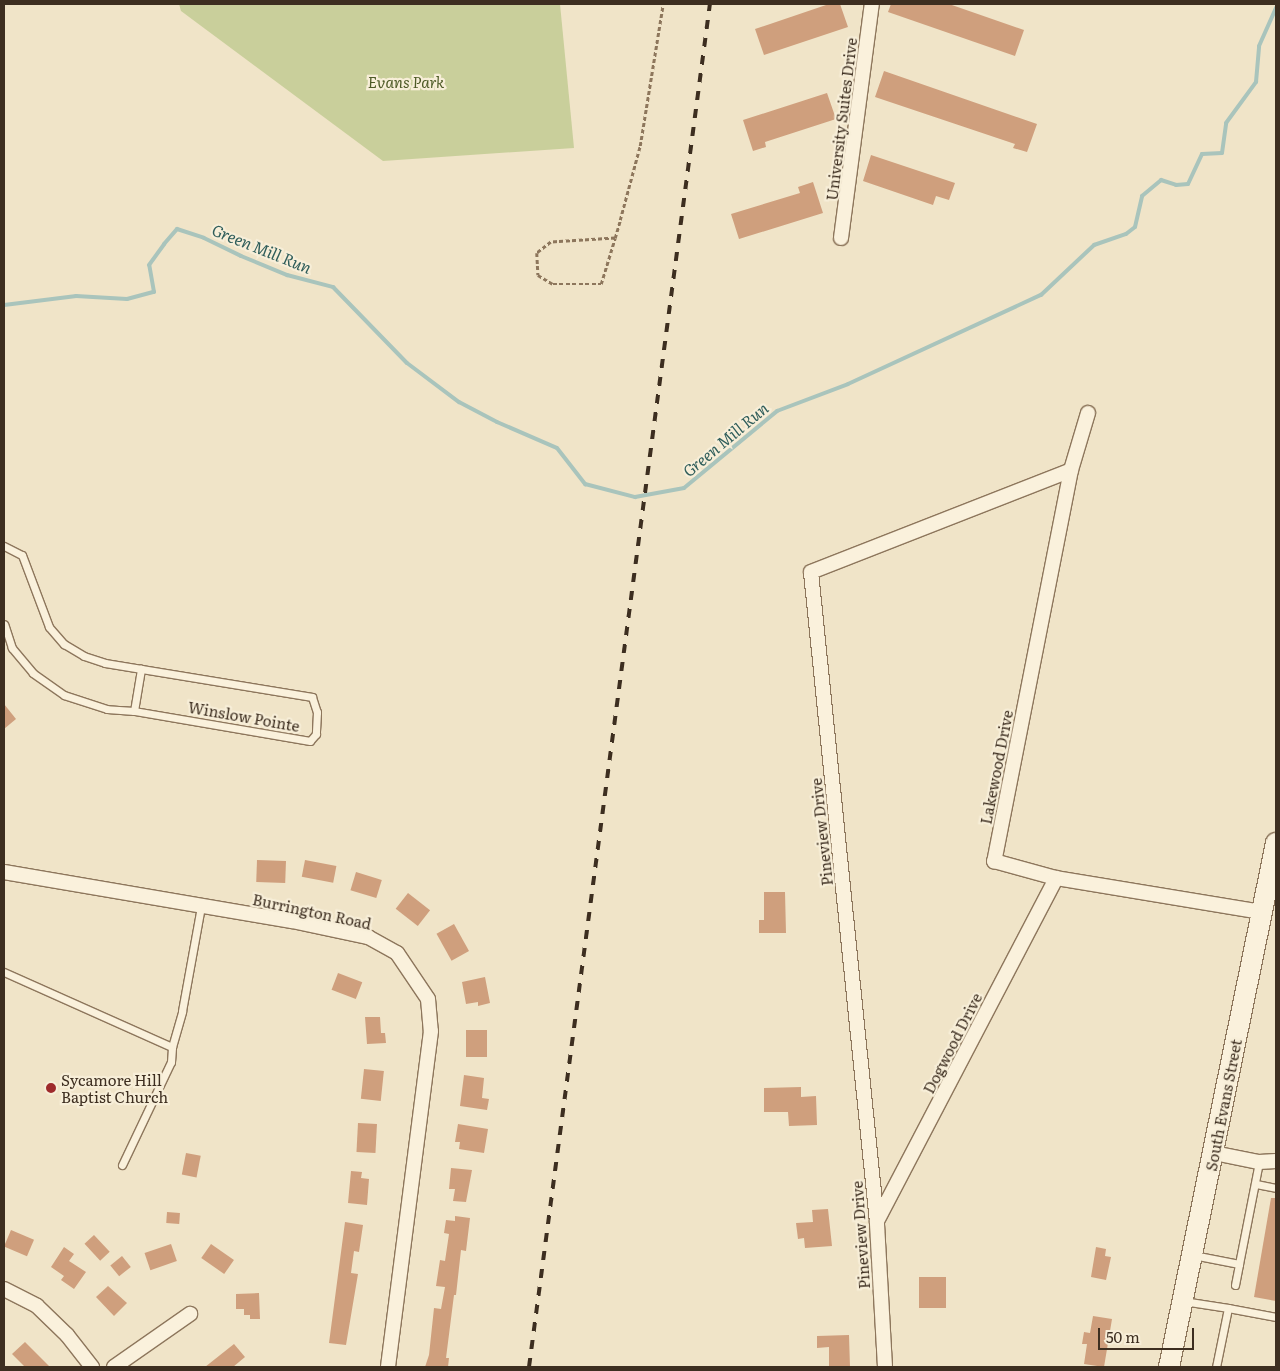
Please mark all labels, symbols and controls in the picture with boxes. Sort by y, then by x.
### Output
street label: University Suites Drive [822,36,860,202]
park label: Evans Park [368,73,444,91]
water label: Green Mill Run [210,219,314,277]
water label: Green Mill Run [678,398,772,480]
street label: Winslow Pointe [187,697,301,735]
street label: Lakewood Drive [976,708,1016,826]
street label: Pineview Drive [806,777,836,887]
street label: Burrington Road [251,890,373,932]
street label: Dogwood Drive [919,990,985,1096]
street label: South Evans Street [1201,1038,1245,1172]
place label: Sycamore Hill Baptist Church [61,1070,168,1105]
marker: Sycamore Hill Baptist Church [45,1082,57,1094]
street label: Pineview Drive [847,1180,873,1290]
scale bar [1100,1318,1196,1350]
text: 50 m [1106,1325,1140,1348]

